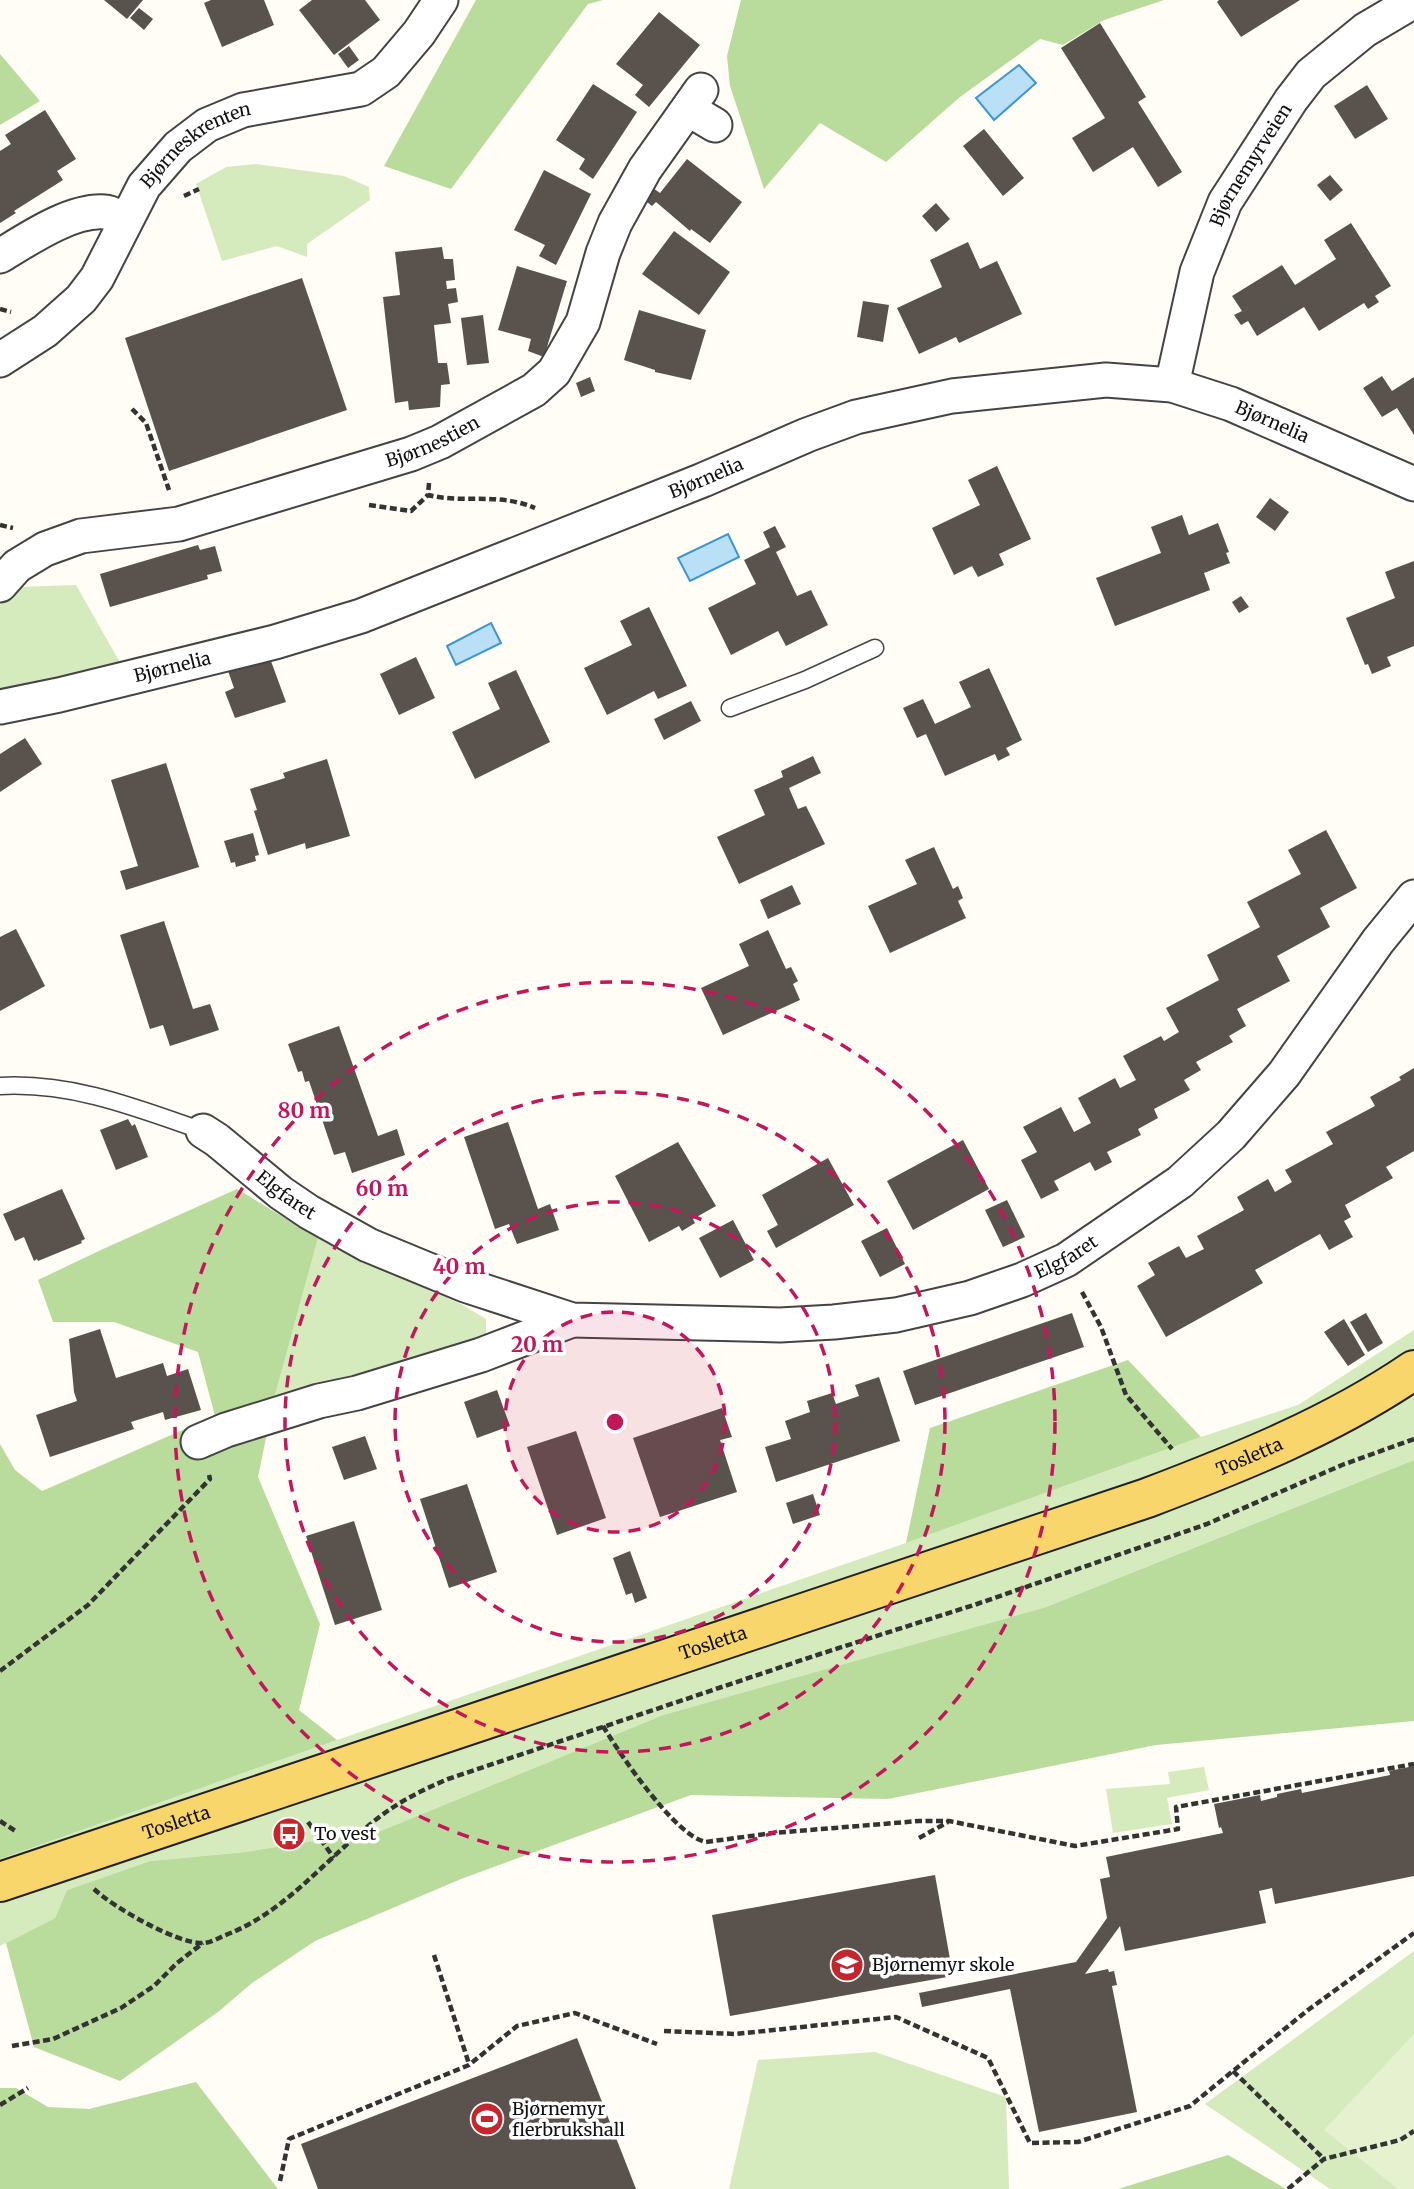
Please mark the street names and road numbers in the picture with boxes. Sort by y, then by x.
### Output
street label: Bjørneskrenten [135,97,252,193]
street label: Bjørnemyrveien [1204,99,1297,230]
street label: Bjørnelia [1232,395,1313,448]
street label: Bjørnestien [383,410,483,472]
street label: Bjørnelia [665,452,747,503]
street label: Bjørnelia [131,646,213,687]
street label: Elgfaret [252,1165,320,1224]
street label: Elgfaret [1031,1230,1102,1284]
street label: Tosletta [1213,1432,1286,1481]
street label: Tosletta [676,1621,750,1665]
street label: Tosletta [139,1800,213,1844]

